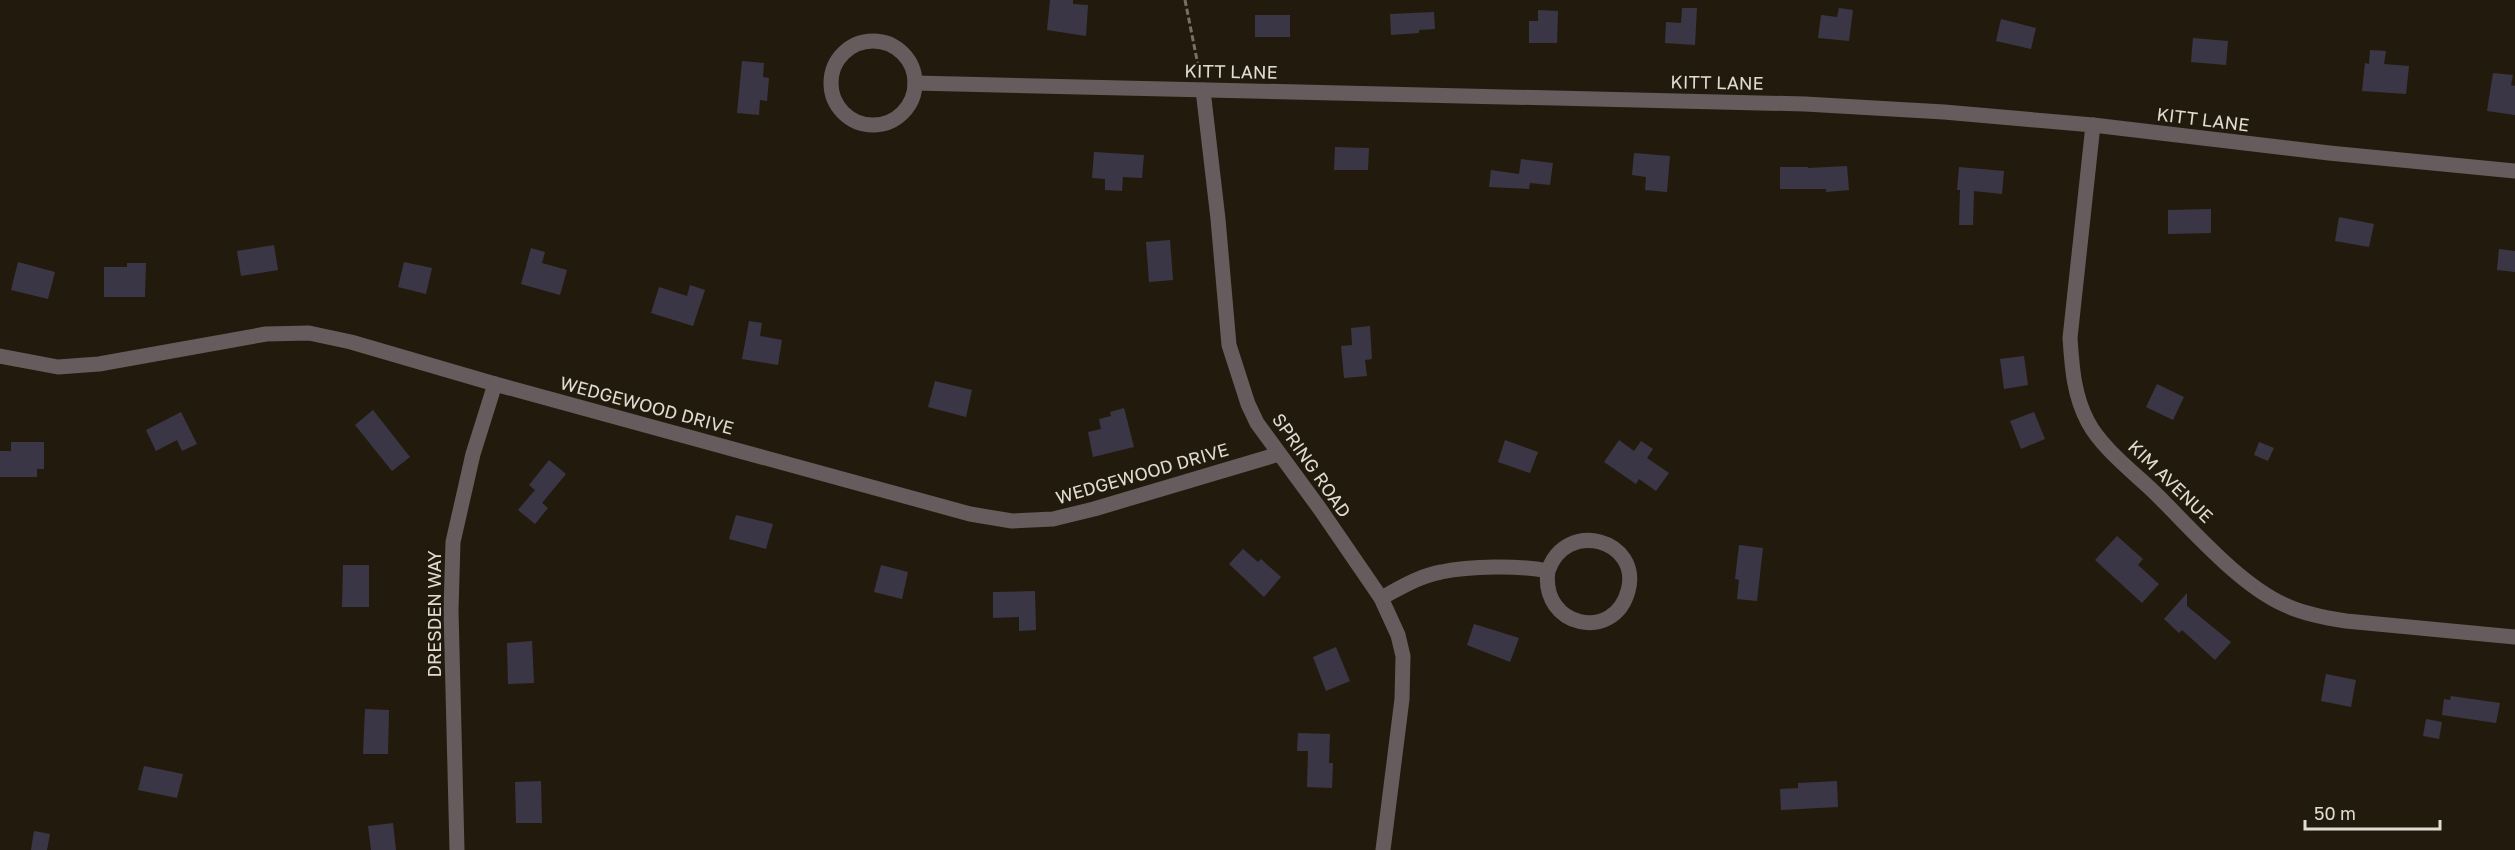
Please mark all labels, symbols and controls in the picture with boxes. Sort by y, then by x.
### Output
street label: KITT LANE [1184,59,1278,83]
street label: KITT LANE [1670,70,1764,94]
street label: KITT LANE [2155,102,2251,136]
street label: WEDGEWOOD DRIVE [558,371,736,439]
street label: SPRING ROAD [1268,409,1356,521]
street label: KIM AVENUE [2124,435,2218,527]
street label: WEDGEWOOD DRIVE [1053,438,1231,508]
street label: DRESDEN WAY [423,550,445,678]
scale bar [2305,793,2440,831]
text: 50 m [2314,802,2356,824]

